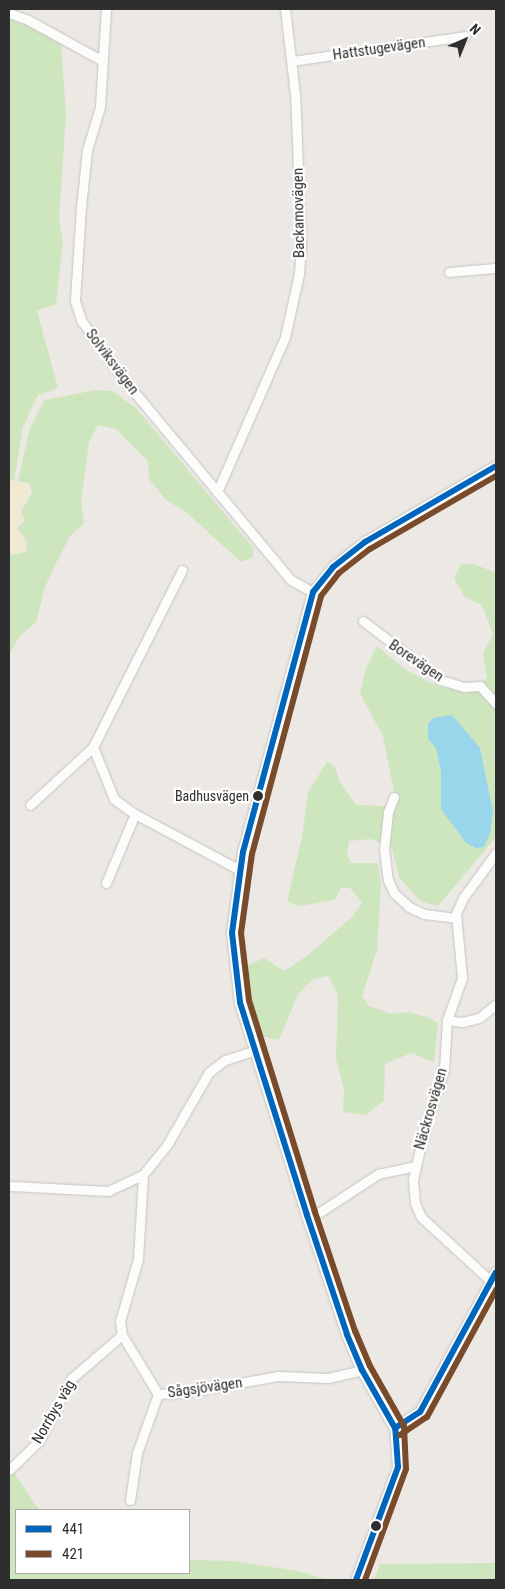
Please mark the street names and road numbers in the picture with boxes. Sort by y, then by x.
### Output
street label: Hattstugevägen [331,34,427,64]
street label: Backamovägen [289,168,309,258]
street label: Solviksvägen [82,326,142,398]
street label: Borevägen [385,636,447,686]
street label: Näckrosvägen [411,1066,451,1152]
street label: Sågsjövägen [167,1374,243,1402]
street label: Norrbys väg [29,1377,79,1447]

